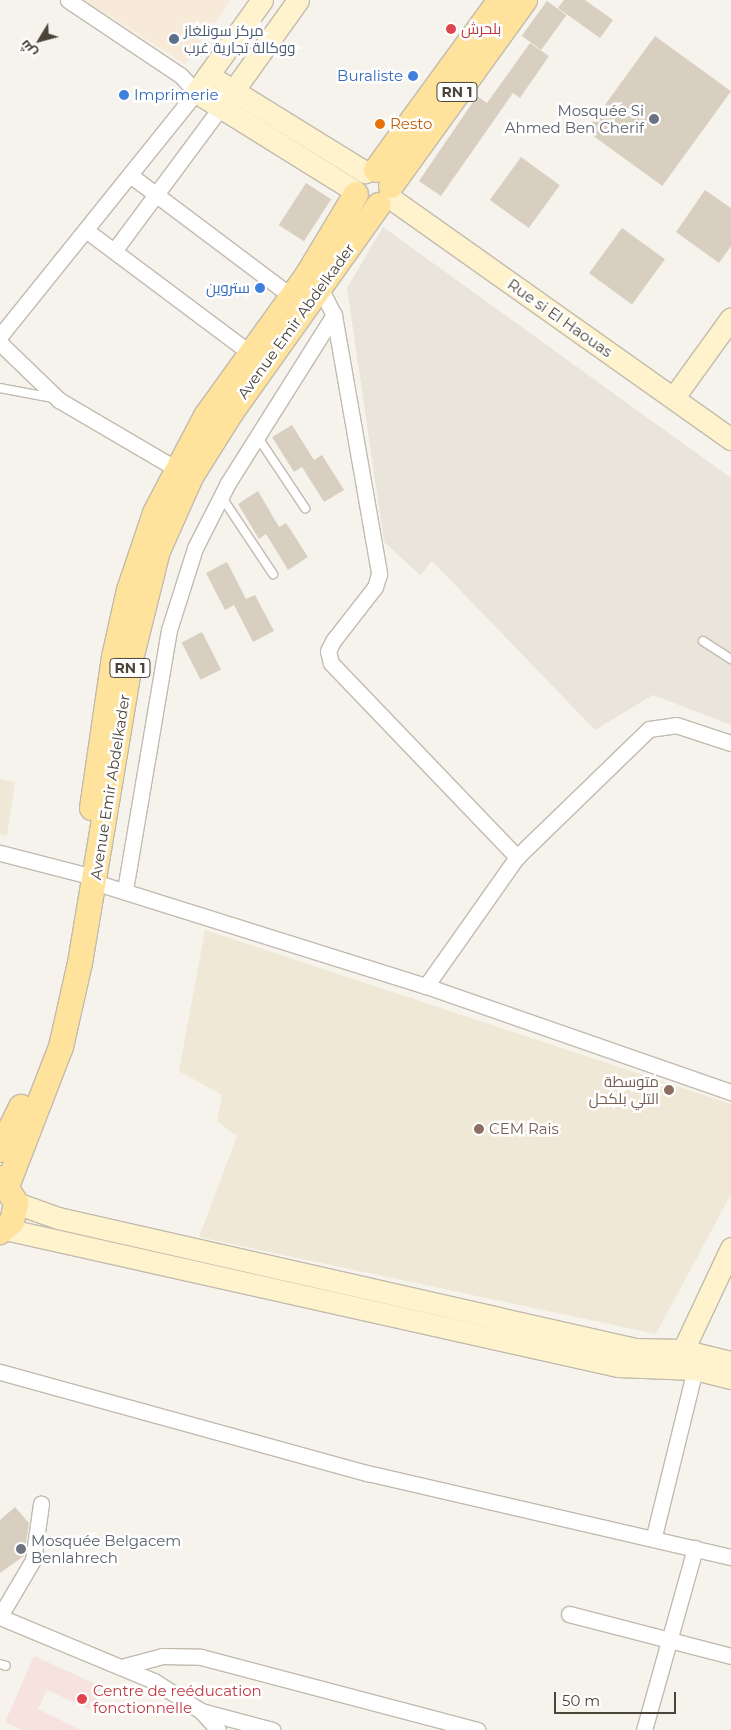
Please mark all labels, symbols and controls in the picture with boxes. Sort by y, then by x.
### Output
north arrow [15,15,65,65]
place label: بلحرش [461,20,501,38]
place label: مركز سونلغاز ووكالة تجارية غرب [184,21,295,56]
marker: بلحرش [445,23,457,35]
marker: مركز سونلغاز ووكالة تجارية غرب [168,33,180,45]
text: ش [15,36,41,62]
place label: Buraliste [337,67,403,85]
marker: Buraliste [407,70,419,82]
road number: RN 1 [436,80,478,104]
place label: Imprimerie [134,86,219,104]
marker: Imprimerie [118,89,130,101]
place label: Mosquée Si Ahmed Ben Cherif [505,101,644,136]
marker: Mosquée Si Ahmed Ben Cherif [648,113,660,125]
place label: Resto [390,115,432,133]
marker: Resto [374,118,386,130]
street label: Avenue Emir Abdelkader [234,240,358,402]
street label: Rue si El Haouas [504,275,616,361]
place label: ستروين [206,279,250,297]
marker: ستروين [254,282,266,294]
road number: RN 1 [109,656,151,680]
street label: Avenue Emir Abdelkader [86,693,134,881]
place label: متوسطة التلي بلكحل [589,1072,659,1107]
marker: متوسطة التلي بلكحل [663,1084,675,1096]
place label: CEM Rais [489,1120,559,1138]
marker: CEM Rais [473,1123,485,1135]
place label: Mosquée Belgacem Benlahrech [31,1531,181,1566]
marker: Mosquée Belgacem Benlahrech [15,1543,27,1555]
place label: Centre de reéducation fonctionnelle [93,1681,262,1716]
scale bar [556,1682,678,1714]
text: 50 m [562,1691,600,1710]
marker: Centre de reéducation fonctionnelle [75,1692,89,1706]

